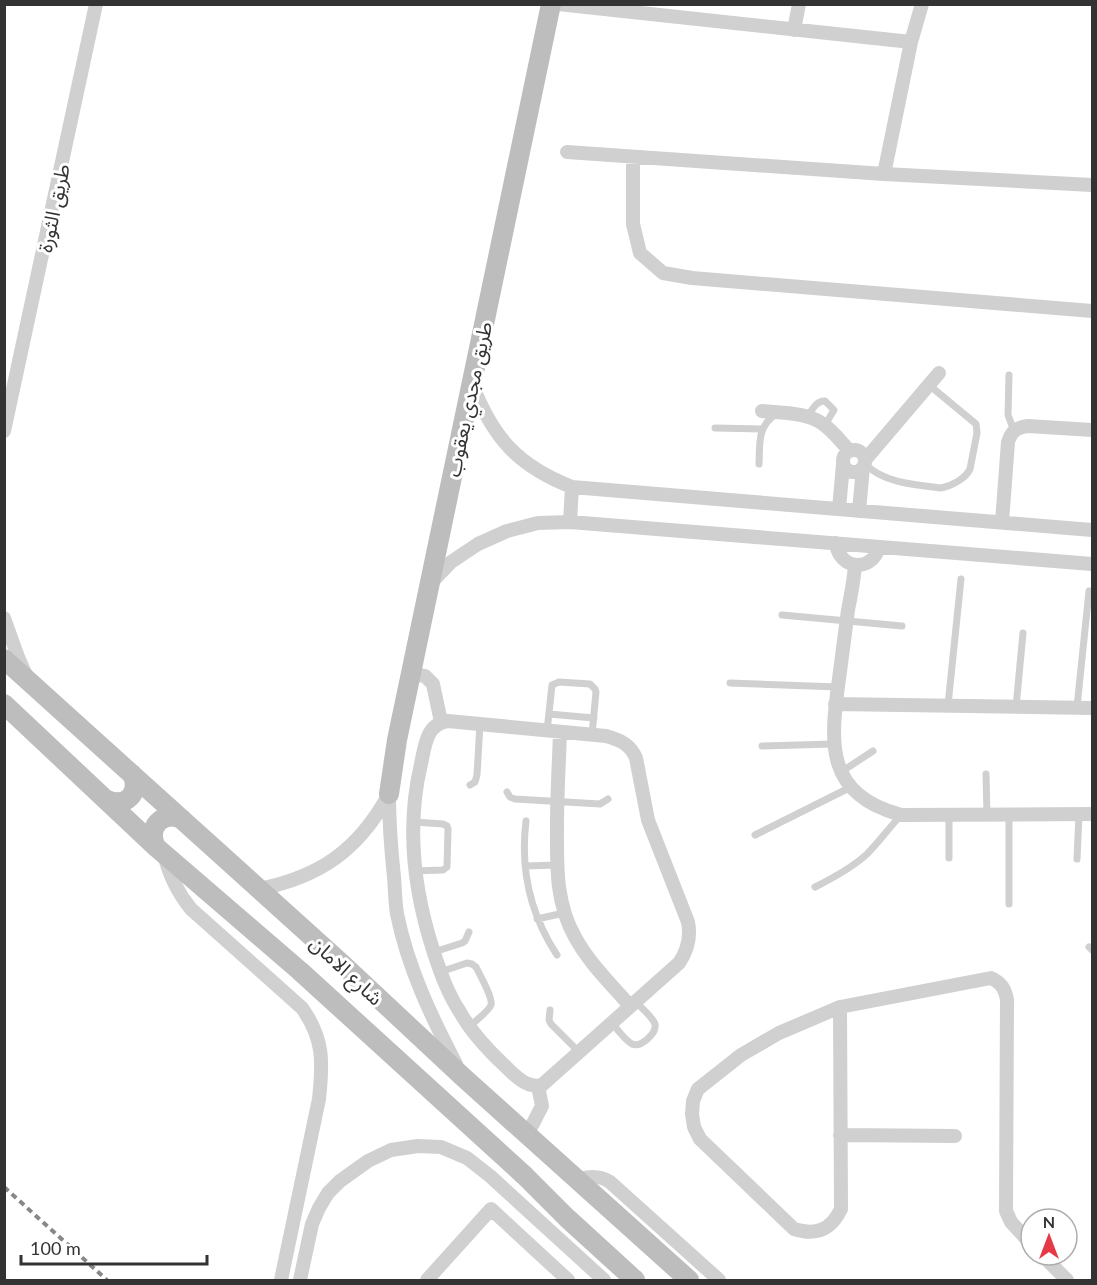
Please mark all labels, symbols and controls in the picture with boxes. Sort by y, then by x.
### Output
street label: طريق الثورة [32,162,76,255]
street label: طريق مجدي يعقوب [440,319,501,480]
street label: شارع الامان [303,930,388,1013]
north arrow [1019,1207,1079,1267]
text: N [1043,1212,1055,1231]
scale bar [21,1228,207,1266]
text: 100 m [30,1237,81,1259]

